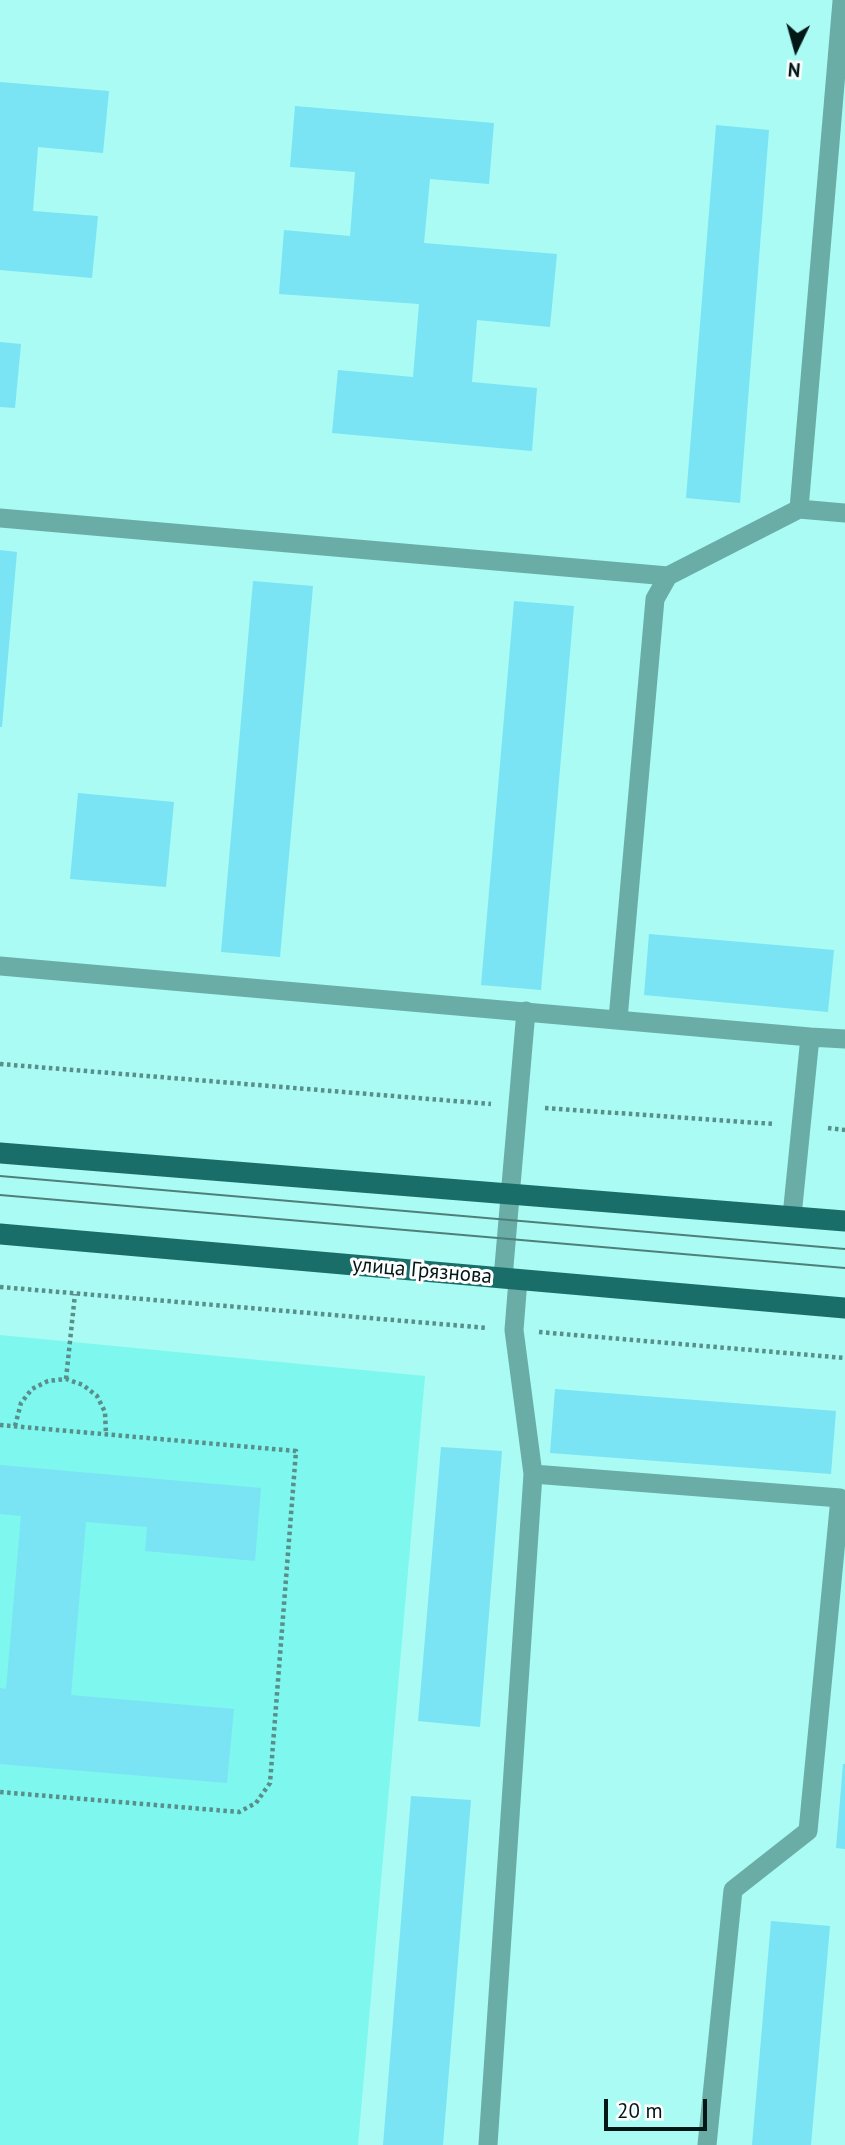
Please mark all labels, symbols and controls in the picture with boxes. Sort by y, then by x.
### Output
north arrow [761,14,831,84]
text: N [787,57,801,82]
street label: улица Грязнова [351,1252,493,1290]
scale bar [607,2086,710,2130]
text: 20 m [617,2097,663,2124]

